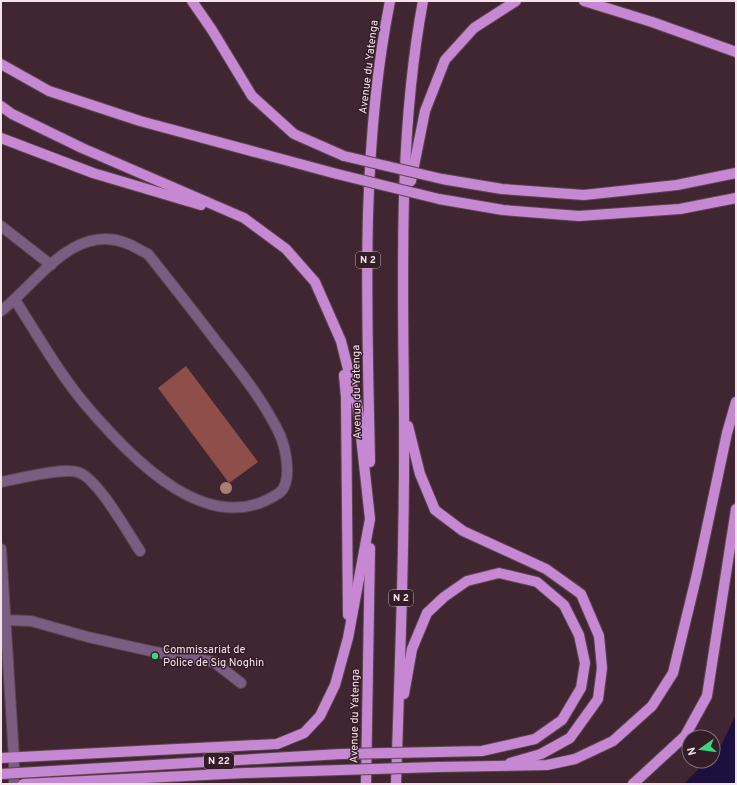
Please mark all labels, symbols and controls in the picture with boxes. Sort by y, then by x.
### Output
street label: Avenue du Yatenga [356,19,382,115]
road number: N 2 [356,252,380,268]
street label: Avenue du Yatenga [349,345,365,439]
road number: N 2 [389,590,413,606]
place label: Commissariat de Police de Sig Noghin [163,643,264,670]
marker: Commissariat de Police de Sig Noghin [150,651,160,661]
street label: Avenue du Yatenga [347,669,363,763]
north arrow [681,729,721,769]
text: N [685,746,700,757]
road number: N 22 [204,753,234,769]

